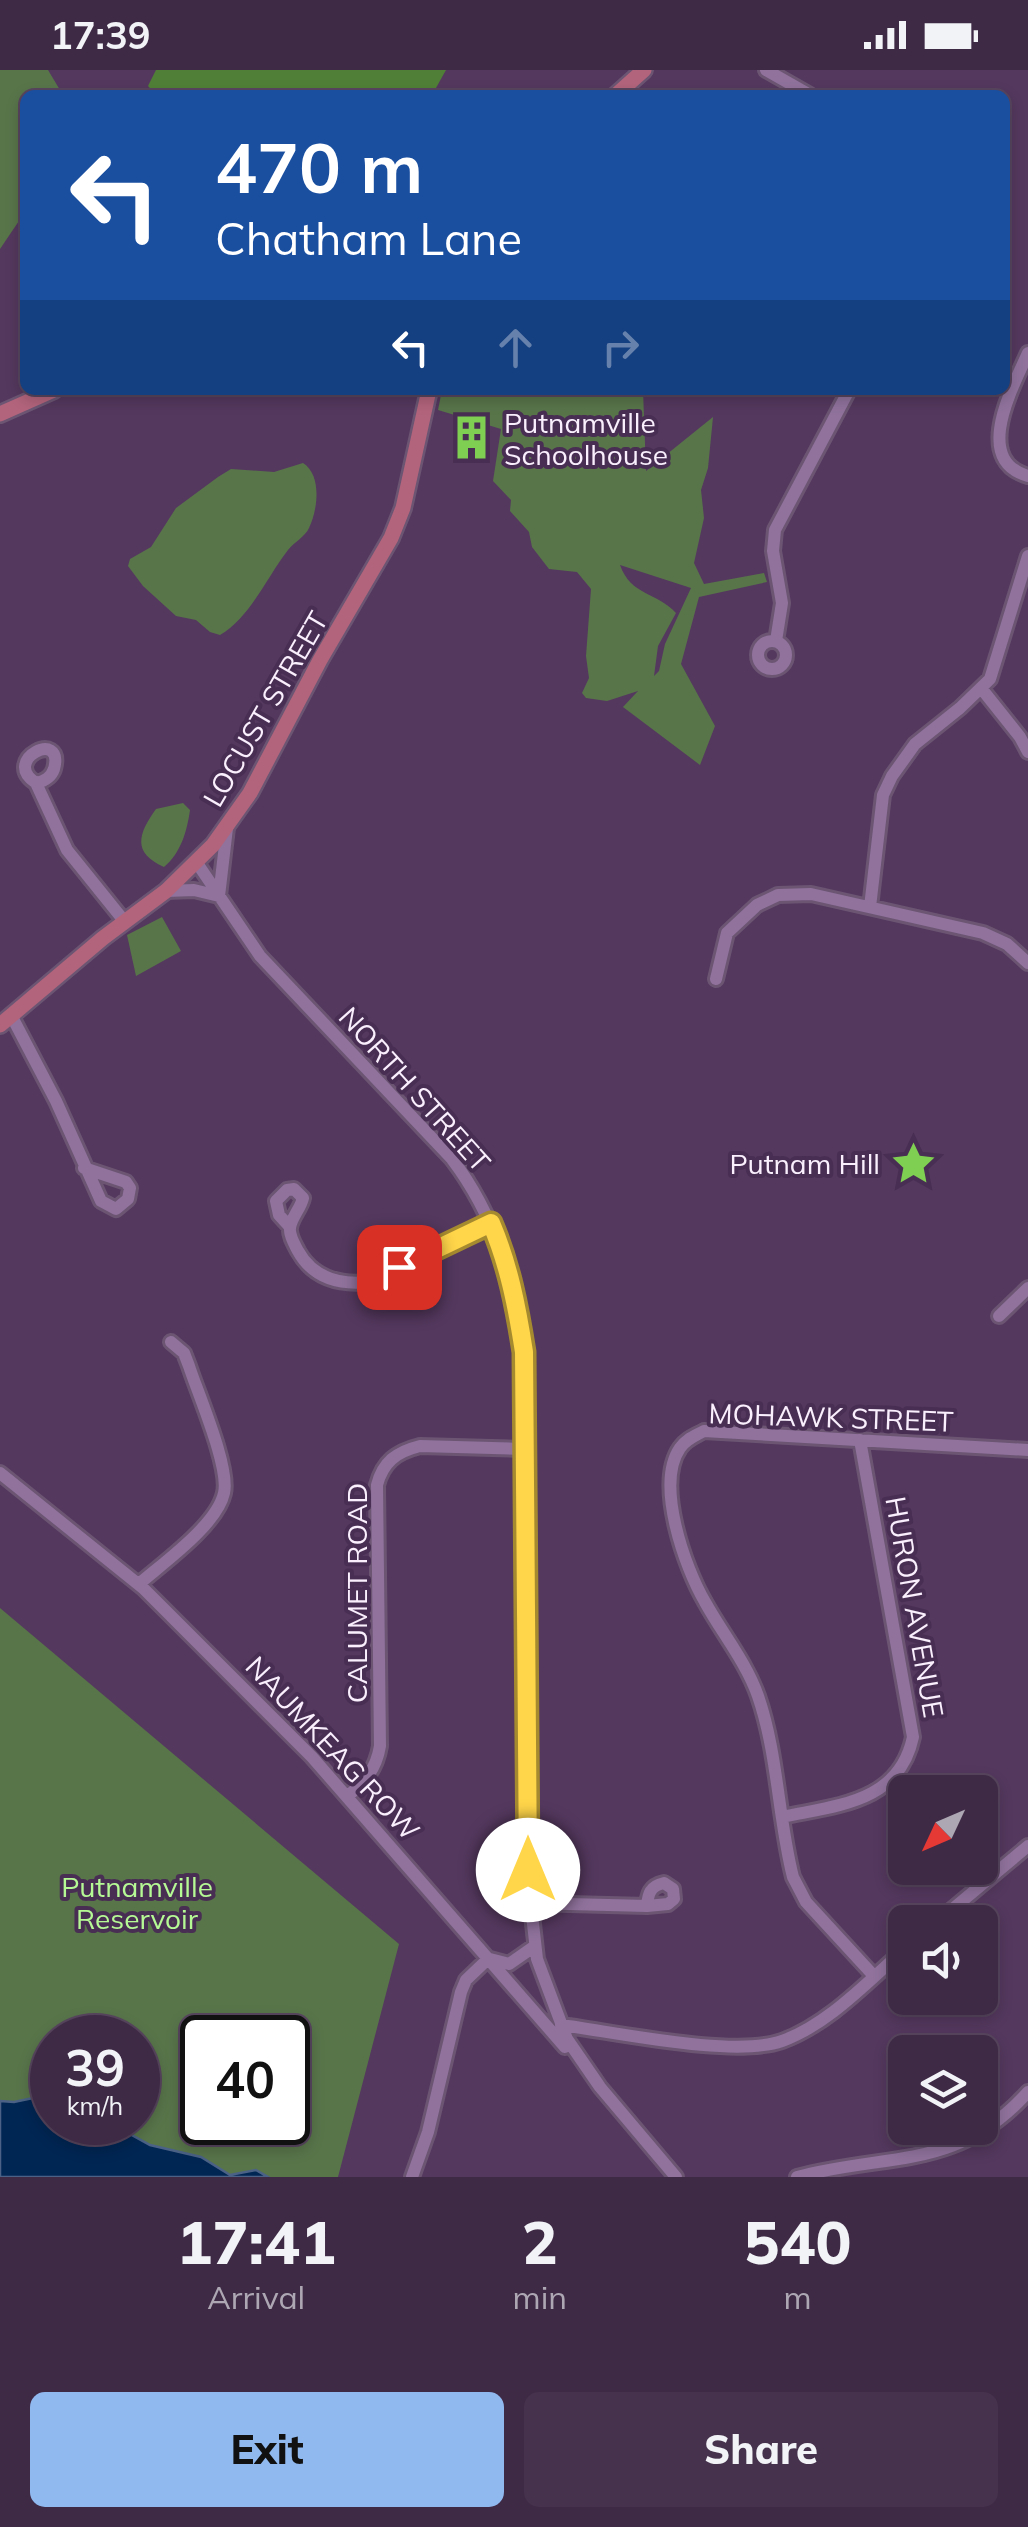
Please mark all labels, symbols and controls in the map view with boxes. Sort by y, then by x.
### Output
text: 17:39 [50,11,151,59]
text: 470 m [215,123,423,211]
icon: left [50,130,180,260]
text: Chatham Lane [215,210,522,266]
icon: left [383,320,438,375]
icon: ahead [488,320,543,375]
icon: right [593,320,648,375]
place label: Putnamville Schoolhouse [504,405,668,472]
building icon: Putnamville Schoolhouse [447,414,495,462]
street label: LOCUST STREET [195,605,335,813]
street label: NORTH STREET [332,999,498,1179]
place icon: Putnam Hill [889,1139,937,1187]
place label: Putnam Hill [729,1146,880,1181]
pin [357,1225,442,1310]
icon: arrive [372,1240,427,1295]
street label: MOHAWK STREET [708,1395,954,1439]
street label: CALUMET ROAD [339,1483,374,1703]
street label: HURON AVENUE [878,1494,952,1720]
street label: NAUMKEAG ROW [239,1649,427,1847]
north arrow [888,1775,998,1885]
map controls [888,1775,998,2145]
position arrow [476,1818,580,1922]
park label: Putnamville Reservoir [61,1869,213,1936]
button: sound [888,1905,998,2015]
speed limit sign: 40 [180,2015,310,2145]
button: layers [888,2035,998,2145]
text: 39 [65,2036,125,2099]
text: km/h [67,2090,123,2121]
text: 17:41 [176,2204,336,2279]
text: 2 [522,2204,558,2279]
text: 540 [743,2204,851,2279]
text: Arrival [207,2277,305,2317]
text: min [513,2277,567,2317]
text: m [783,2277,812,2317]
button: Exit [30,2392,504,2507]
button: Share [524,2392,998,2507]

